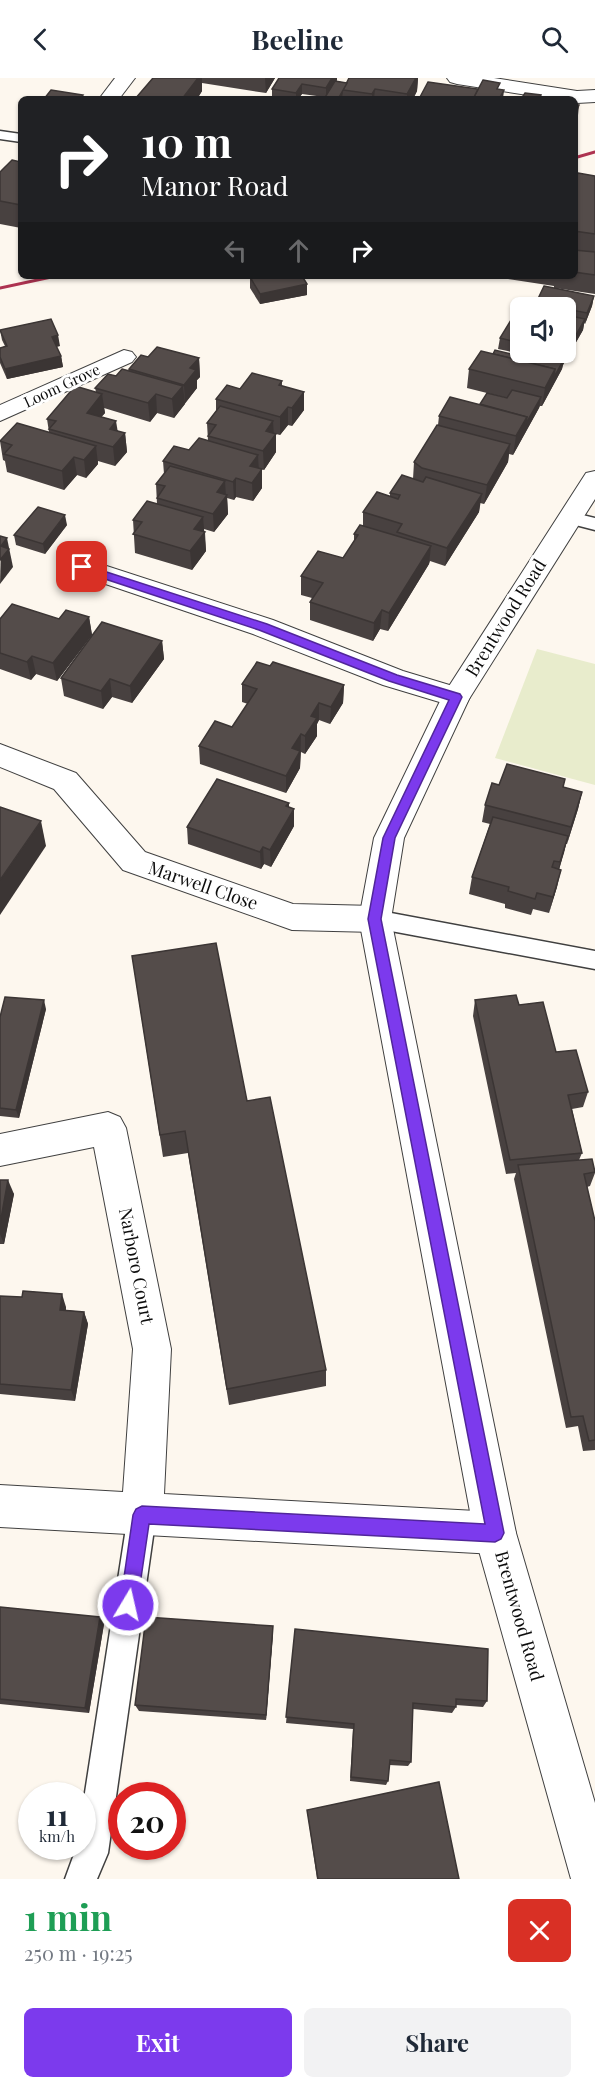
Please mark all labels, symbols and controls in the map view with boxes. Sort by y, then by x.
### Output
text: Beeline [251,21,344,57]
icon: back [24,23,57,56]
icon: search [538,23,571,56]
text: 10 m [141,113,232,169]
icon: right [42,120,120,198]
text: Manor Road [141,167,288,203]
icon: left [219,234,252,267]
icon: ahead [282,234,315,267]
icon: right [345,234,378,267]
map controls [510,297,576,363]
button: sound [510,297,576,363]
street label: Loom Grove [20,359,103,412]
pin [56,541,107,592]
icon: arrive [65,550,98,583]
street label: Brentwood Road [459,554,551,681]
street label: Marwell Close [145,855,261,915]
street label: Narboro Court [114,1206,160,1327]
street label: Brentwood Road [490,1548,550,1684]
position arrow [96,1573,160,1637]
speed limit sign: 20 [108,1782,186,1860]
text: 11 [46,1794,68,1834]
text: km/h [39,1826,75,1846]
text: 1 min [24,1892,112,1940]
button: close [508,1899,571,1962]
text: 250 m · 19:25 [24,1939,133,1966]
button: Exit [24,2008,292,2077]
button: Share [304,2008,571,2077]

